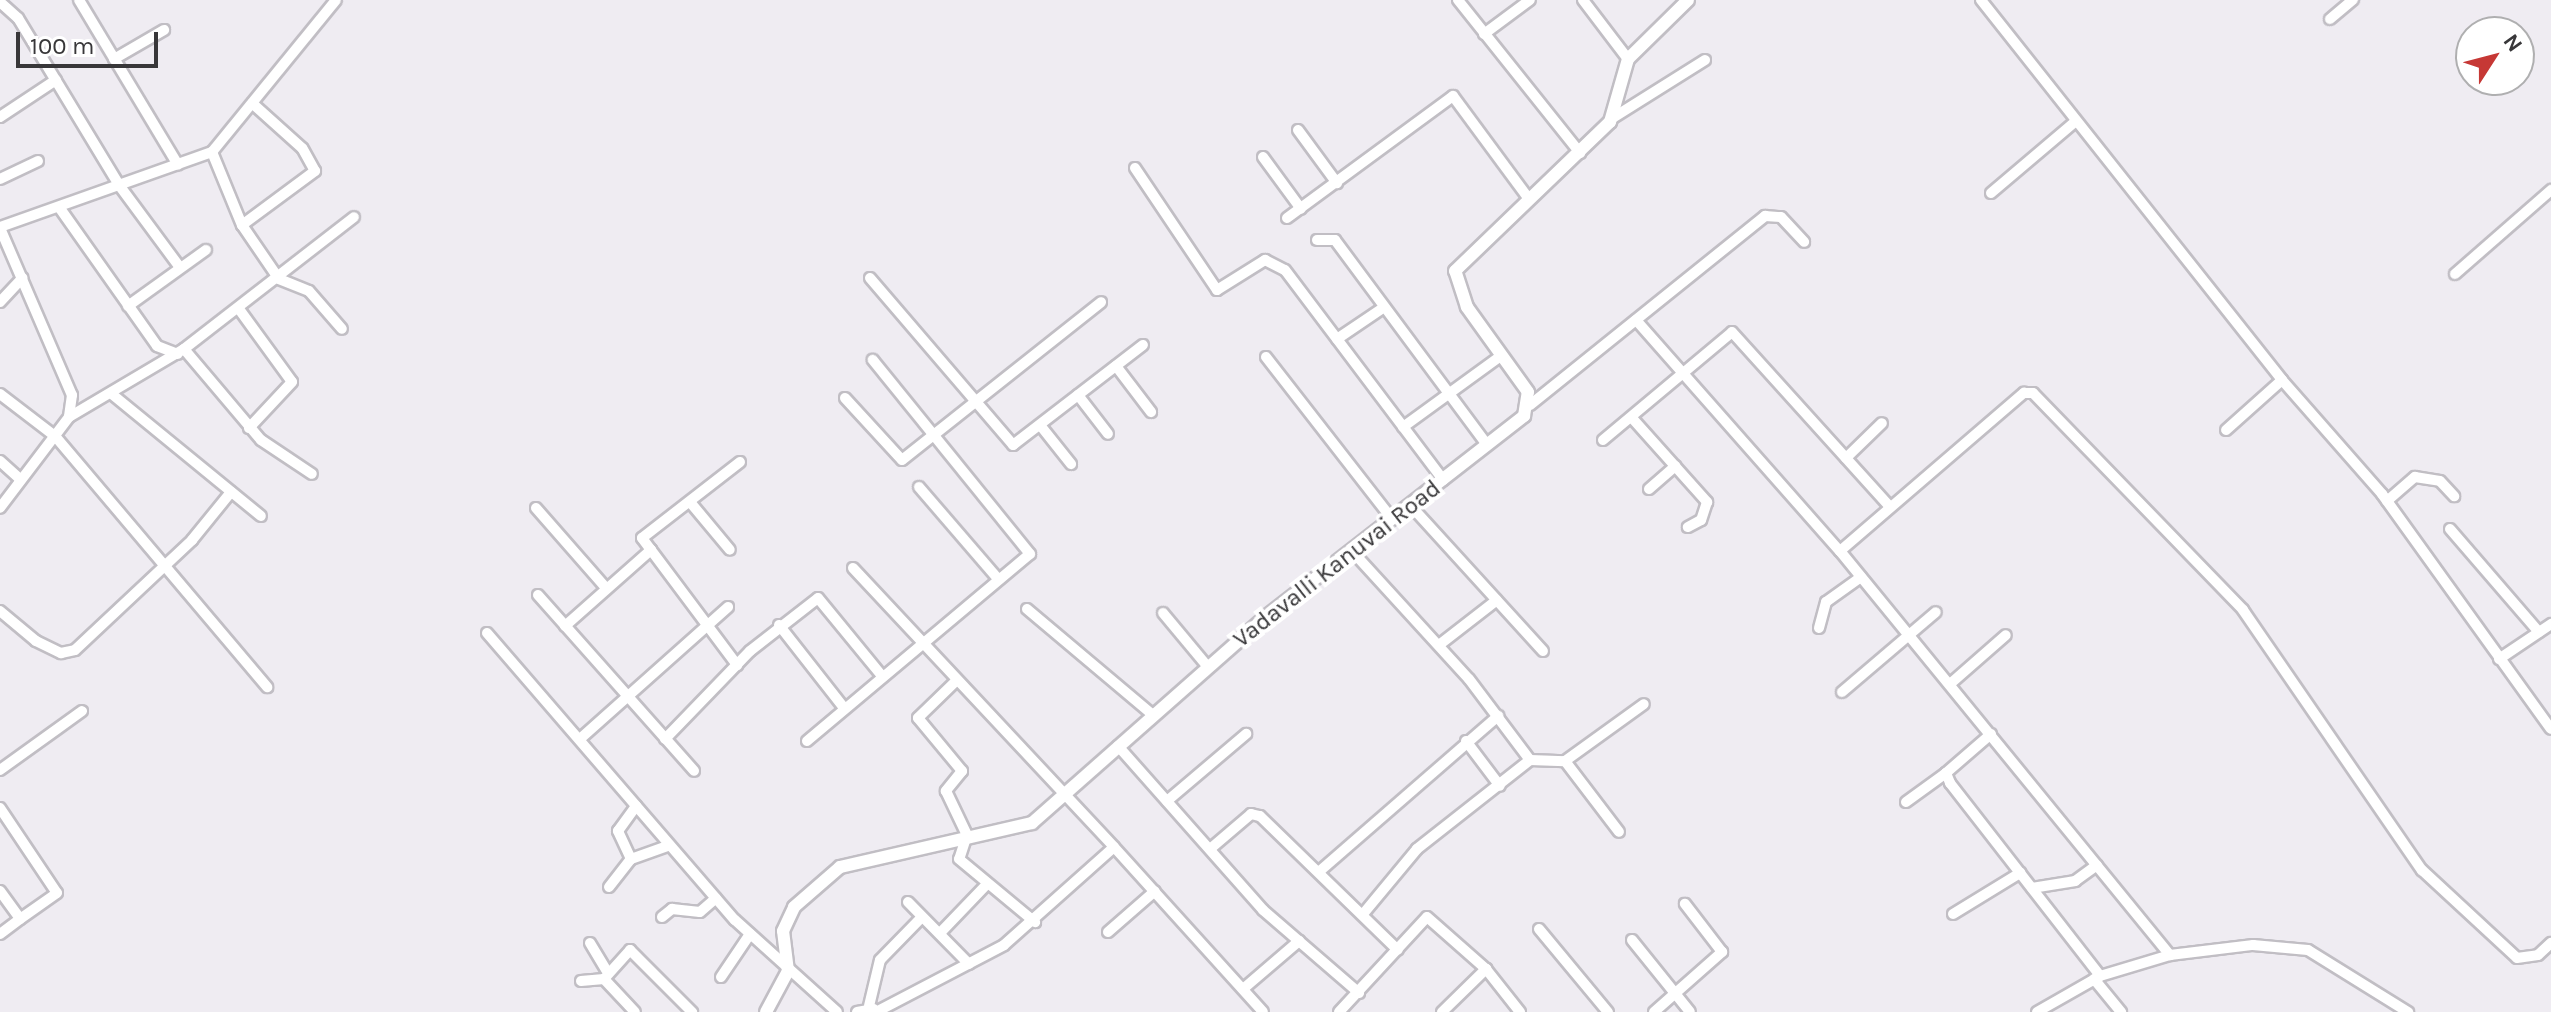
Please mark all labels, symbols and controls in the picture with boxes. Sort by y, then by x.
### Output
scale bar [20,16,162,66]
north arrow [2455,16,2535,96]
text: N [2498,29,2528,57]
text: 100 m [30,32,95,60]
street label: Vadavalli Kanuvai Road [1228,474,1446,654]

